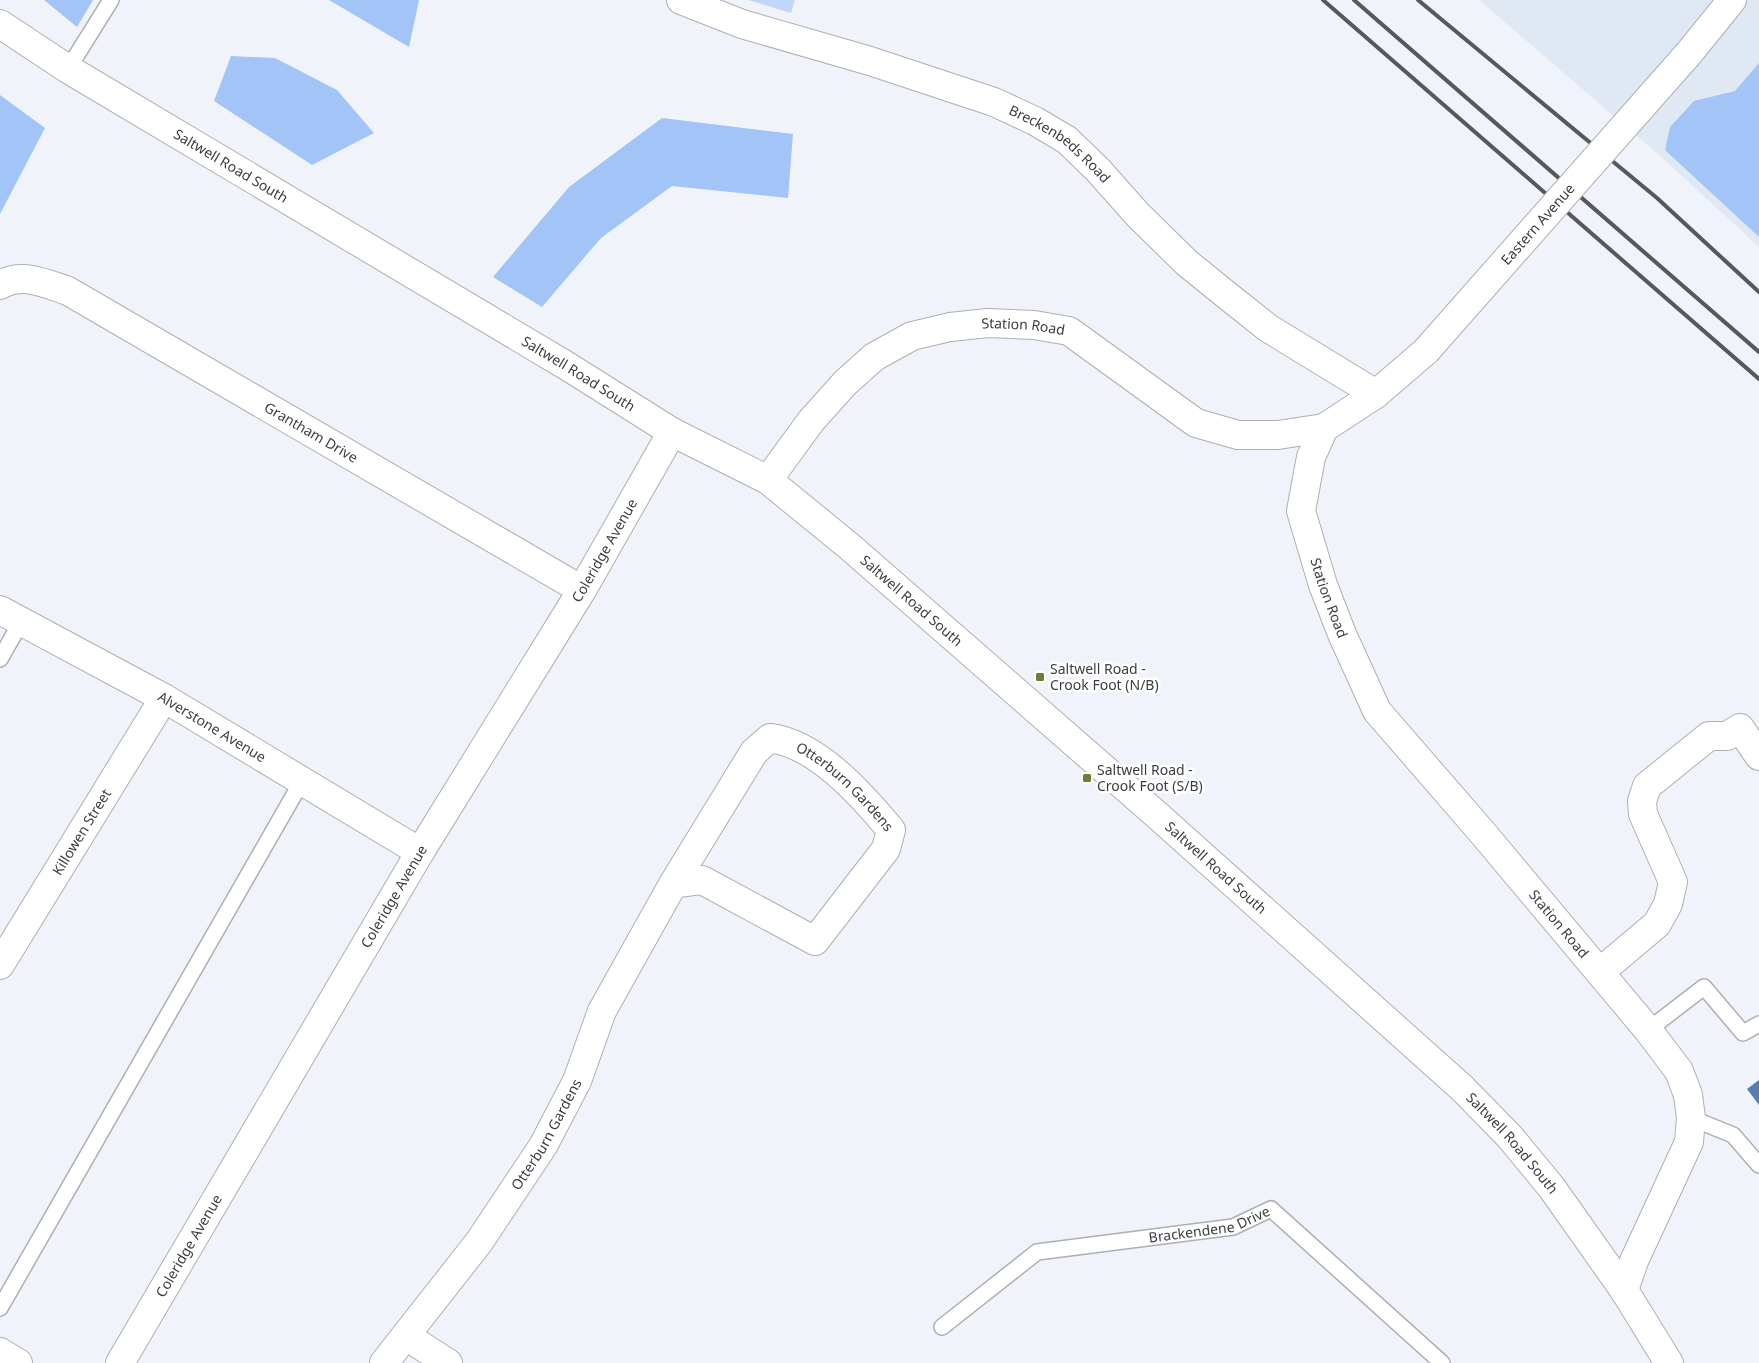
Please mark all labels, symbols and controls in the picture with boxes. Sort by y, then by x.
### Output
street label: Breckenbeds Road [1006,100,1115,187]
street label: Saltwell Road South [170,124,292,207]
street label: Eastern Avenue [1496,179,1579,269]
street label: Station Road [980,313,1066,339]
street label: Saltwell Road South [518,331,639,416]
street label: Grantham Drive [261,397,362,467]
street label: Coleridge Avenue [567,495,641,606]
street label: Saltwell Road South [857,550,967,650]
street label: Station Road [1306,556,1353,640]
place label: Saltwell Road - Crook Foot (N/B) [1050,659,1159,694]
marker: Saltwell Road - Crook Foot (N/B) [1034,671,1046,683]
street label: Alverstone Avenue [155,687,270,766]
street label: Otterburn Gardens [793,737,898,835]
place label: Saltwell Road - Crook Foot (S/B) [1097,760,1203,795]
marker: Saltwell Road - Crook Foot (S/B) [1081,772,1093,784]
street label: Killowen Street [47,785,115,879]
street label: Saltwell Road South [1161,817,1271,918]
street label: Coleridge Avenue [356,841,431,951]
street label: Station Road [1525,885,1593,962]
street label: Otterburn Gardens [506,1075,586,1193]
street label: Saltwell Road South [1462,1088,1563,1197]
street label: Coleridge Avenue [151,1190,226,1300]
street label: Brackendene Drive [1147,1201,1273,1247]

